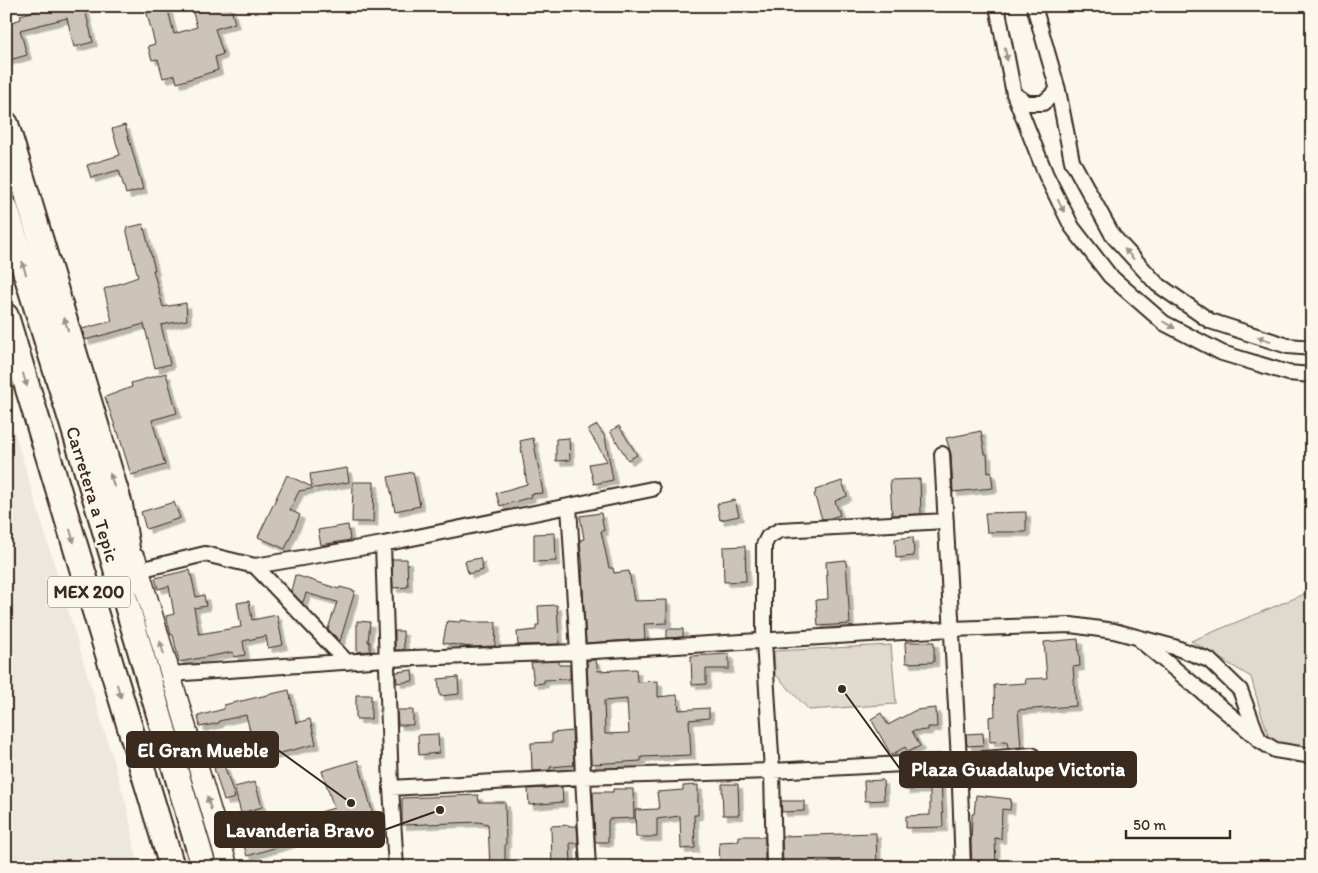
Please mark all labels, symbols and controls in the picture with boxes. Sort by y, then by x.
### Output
one-way arrow [1003,47,1011,63]
one-way arrow [1058,199,1066,213]
one-way arrow [1124,248,1135,260]
one-way arrow [20,260,28,275]
one-way arrow [61,317,69,332]
one-way arrow [1163,321,1176,330]
one-way arrow [1257,334,1272,342]
one-way arrow [22,373,30,388]
street label: Carretera a Tepic [61,423,124,565]
one-way arrow [108,472,116,487]
one-way arrow [69,528,77,543]
road number: MEX 200 [48,576,130,608]
one-way arrow [158,640,166,655]
one-way arrow [116,684,124,699]
callout: El Gran Mueble [127,732,278,767]
text: El Gran Mueble [137,738,269,762]
callout: Plaza Guadalupe Victoria [900,752,1136,787]
text: Plaza Guadalupe Victoria [911,757,1125,782]
one-way arrow [204,796,212,811]
scale bar [1126,808,1229,840]
callout: Lavanderia Bravo [215,812,384,847]
text: 50 m [1133,816,1166,834]
text: Lavanderia Bravo [226,818,374,842]

